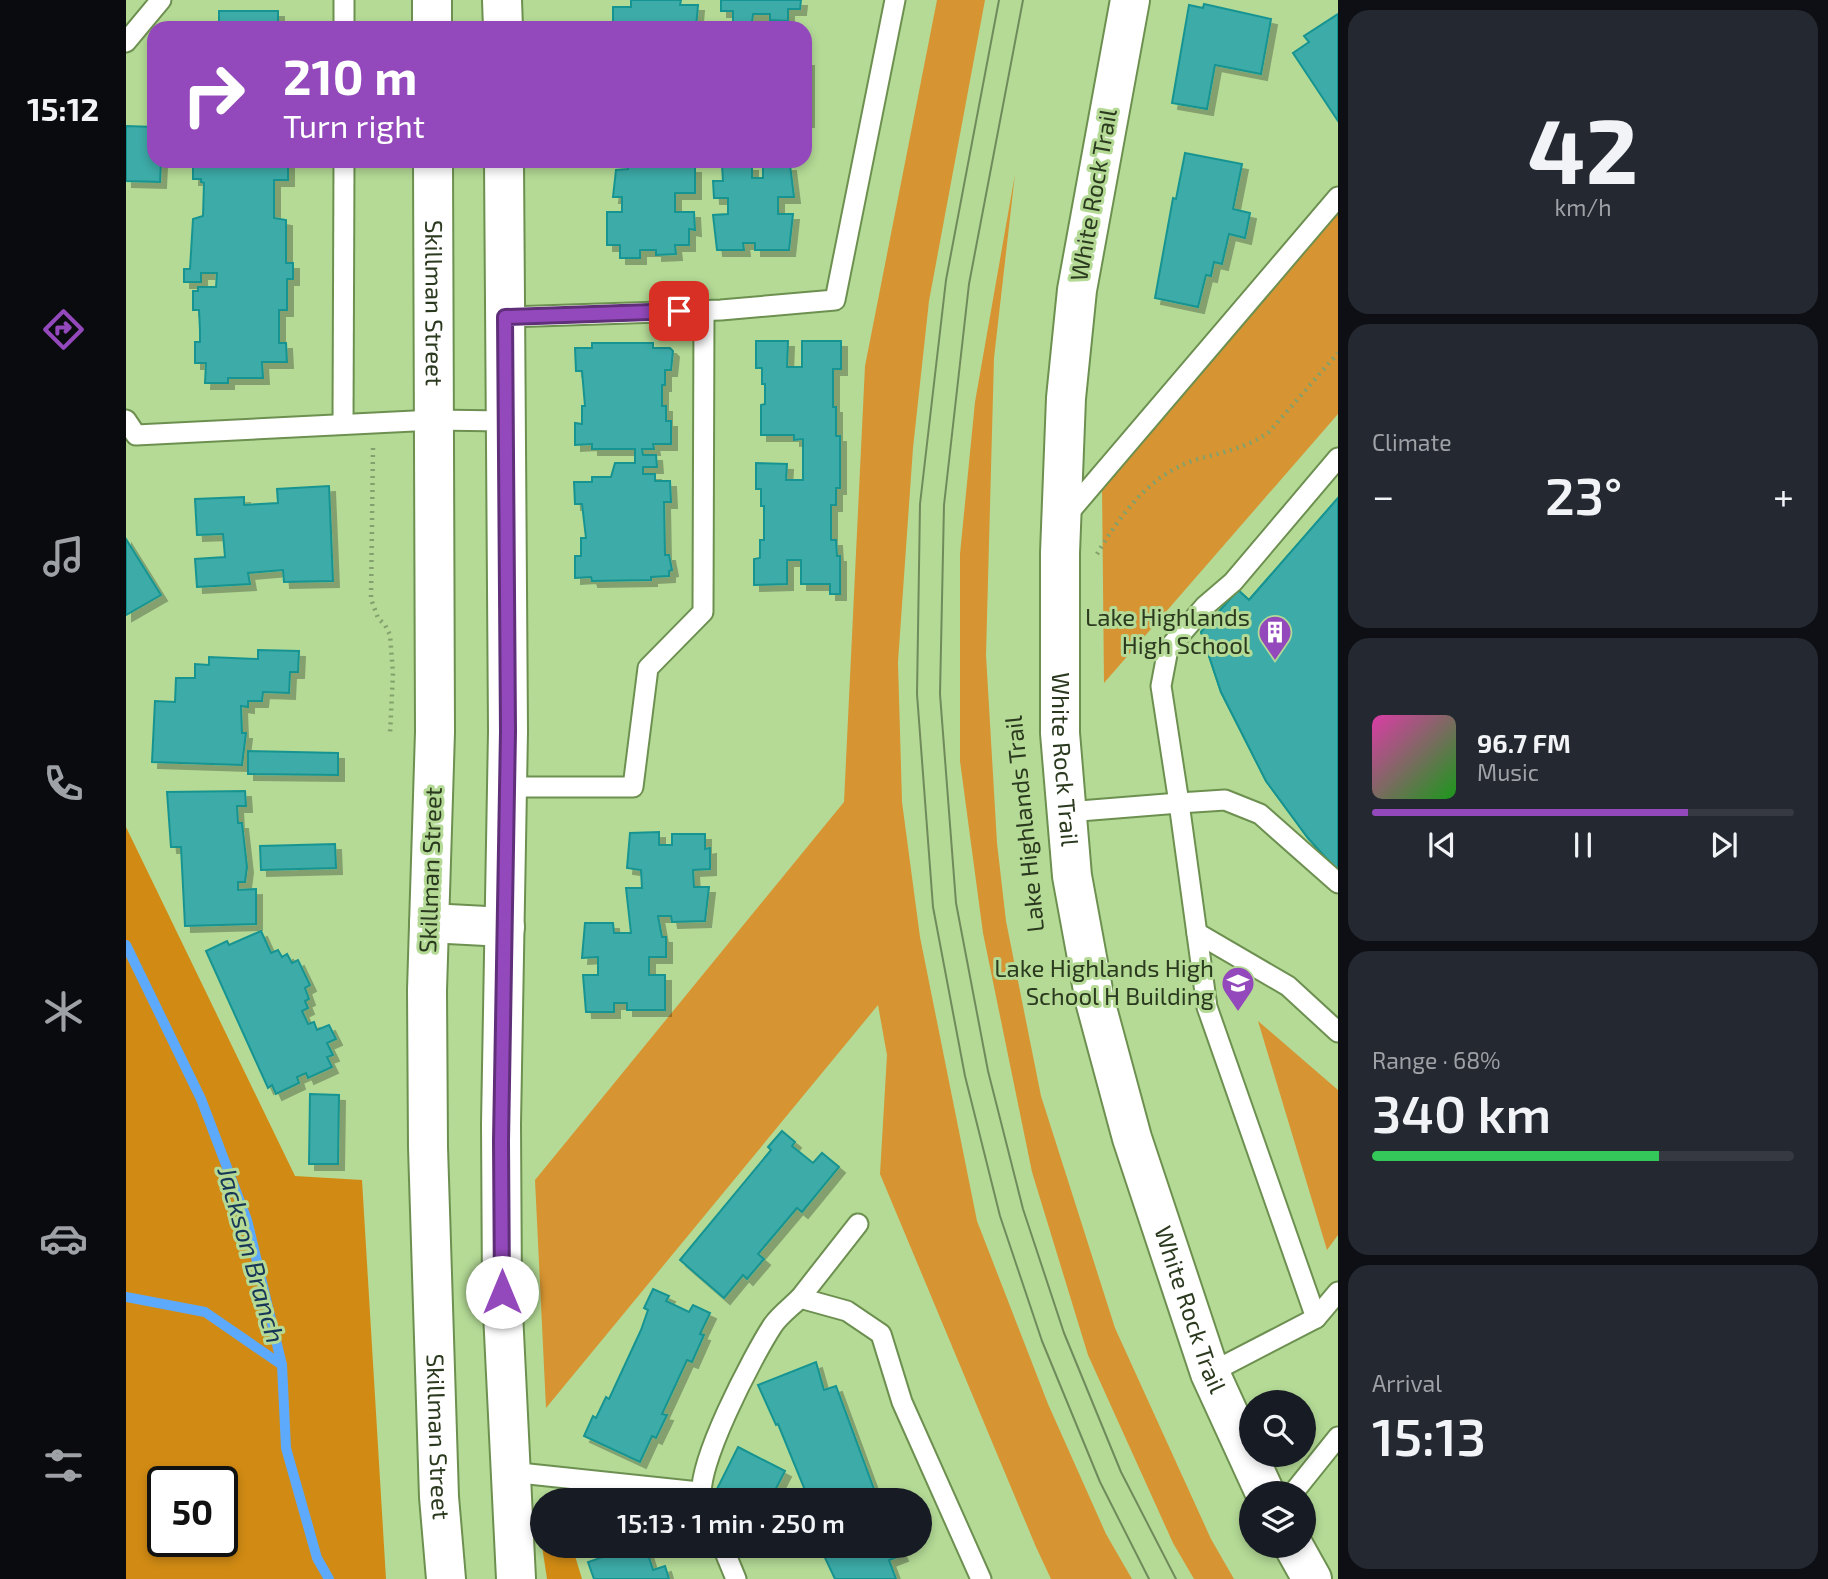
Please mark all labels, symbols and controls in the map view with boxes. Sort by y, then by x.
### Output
text: 210 m [283,46,417,105]
icon: right [168,49,259,140]
text: 15:12 [27,89,99,127]
text: 42 [1528,93,1638,202]
text: Turn right [283,106,425,144]
street label: White Rock Trail [1063,106,1122,283]
text: km/h [1554,193,1612,221]
street label: Skillman Street [420,220,450,386]
pin [649,281,709,341]
icon: arrive [660,292,698,330]
icon: directions [39,305,88,354]
text: Climate [1372,428,1452,456]
text: 23° [1545,463,1622,525]
text: − [1372,472,1394,518]
text: + [1773,472,1794,518]
icon: music [39,532,88,581]
place label: Lake Highlands High School [1085,602,1250,659]
building icon: Lake Highlands High School [1256,613,1294,662]
street label: White Rock Trail [1047,672,1085,848]
street label: Lake Highlands Trail [998,714,1049,934]
text: 96.7 FM [1477,727,1571,758]
text: Music [1477,758,1539,786]
icon: phone [39,759,88,808]
street label: Skillman Street [412,786,447,953]
icon: previous [1423,826,1461,864]
icon: pause [1564,826,1602,864]
icon: next [1705,826,1743,864]
place label: Lake Highlands High School H Building [994,953,1214,1010]
school or university icon: Lake Highlands High School H Building [1219,964,1257,1013]
icon: climate [39,987,88,1036]
text: Range · 68% [1372,1046,1501,1074]
text: 340 km [1372,1081,1551,1143]
water label: Jackson Branch [212,1162,292,1346]
icon: car [39,1214,88,1263]
street label: White Rock Trail [1149,1222,1233,1397]
position arrow [465,1255,539,1329]
street label: Skillman Street [422,1353,457,1521]
text: Arrival [1372,1369,1442,1397]
map controls [1239,1390,1316,1558]
button: search [1239,1390,1316,1467]
text: 15:13 [1372,1404,1486,1466]
icon: filters [39,1441,88,1490]
speed limit sign: 50 [147,1466,238,1557]
button: layers [1239,1481,1316,1558]
text: 15:13 · 1 min · 250 m [617,1507,845,1538]

